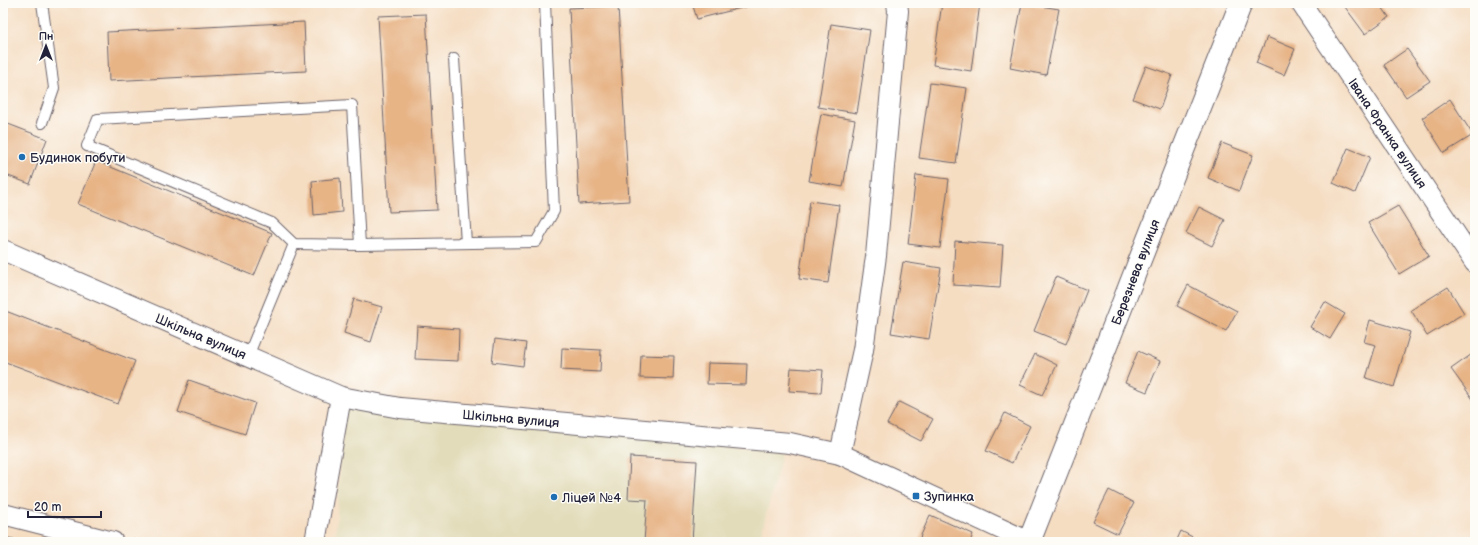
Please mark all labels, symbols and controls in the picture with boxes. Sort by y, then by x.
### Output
north arrow [26,26,66,66]
text: Пн [39,30,53,43]
street label: Івана Франка вулиця [1344,75,1430,192]
place label: Будинок побути [30,150,125,166]
marker: Будинок побути [17,152,27,162]
street label: Березнева вулиця [1108,217,1163,327]
street label: Шкільна вулиця [153,311,249,363]
street label: Шкільна вулиця [462,407,560,431]
place label: Зупинка [924,489,974,505]
place label: Ліцей №4 [561,490,621,506]
marker: Зупинка [911,491,921,501]
marker: Ліцей №4 [549,492,559,502]
scale bar [28,493,101,519]
text: 20 m [34,500,61,515]

